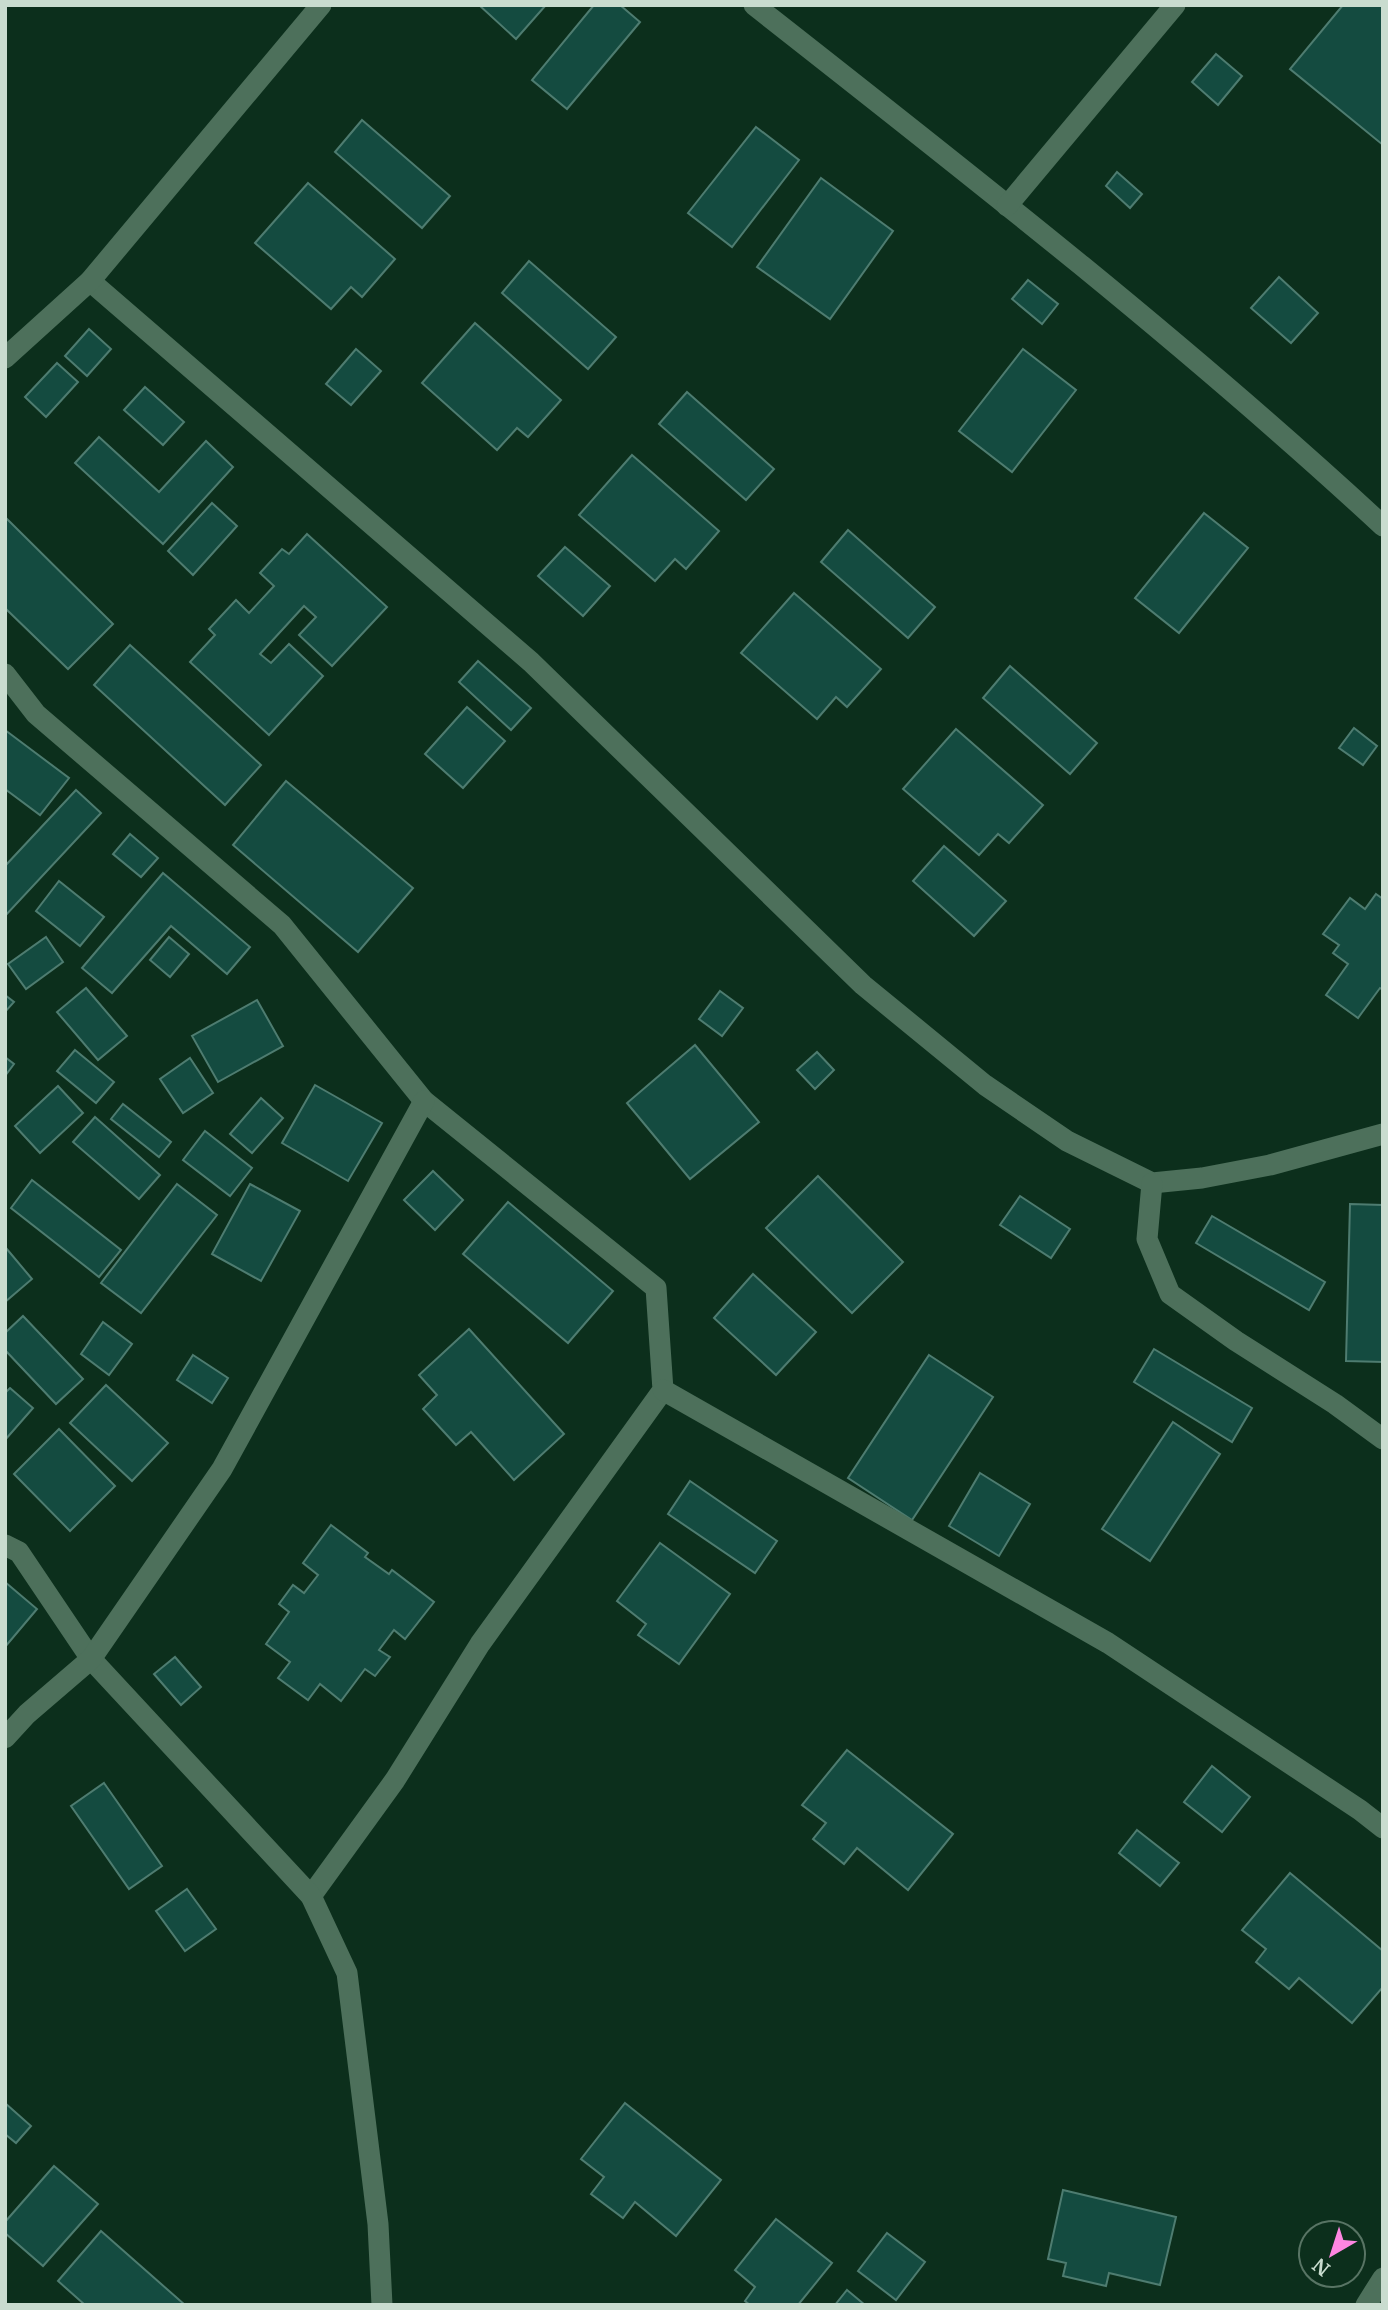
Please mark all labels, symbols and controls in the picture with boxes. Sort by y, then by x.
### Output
north arrow [1297,2219,1367,2289]
text: N [1308,2253,1335,2281]

